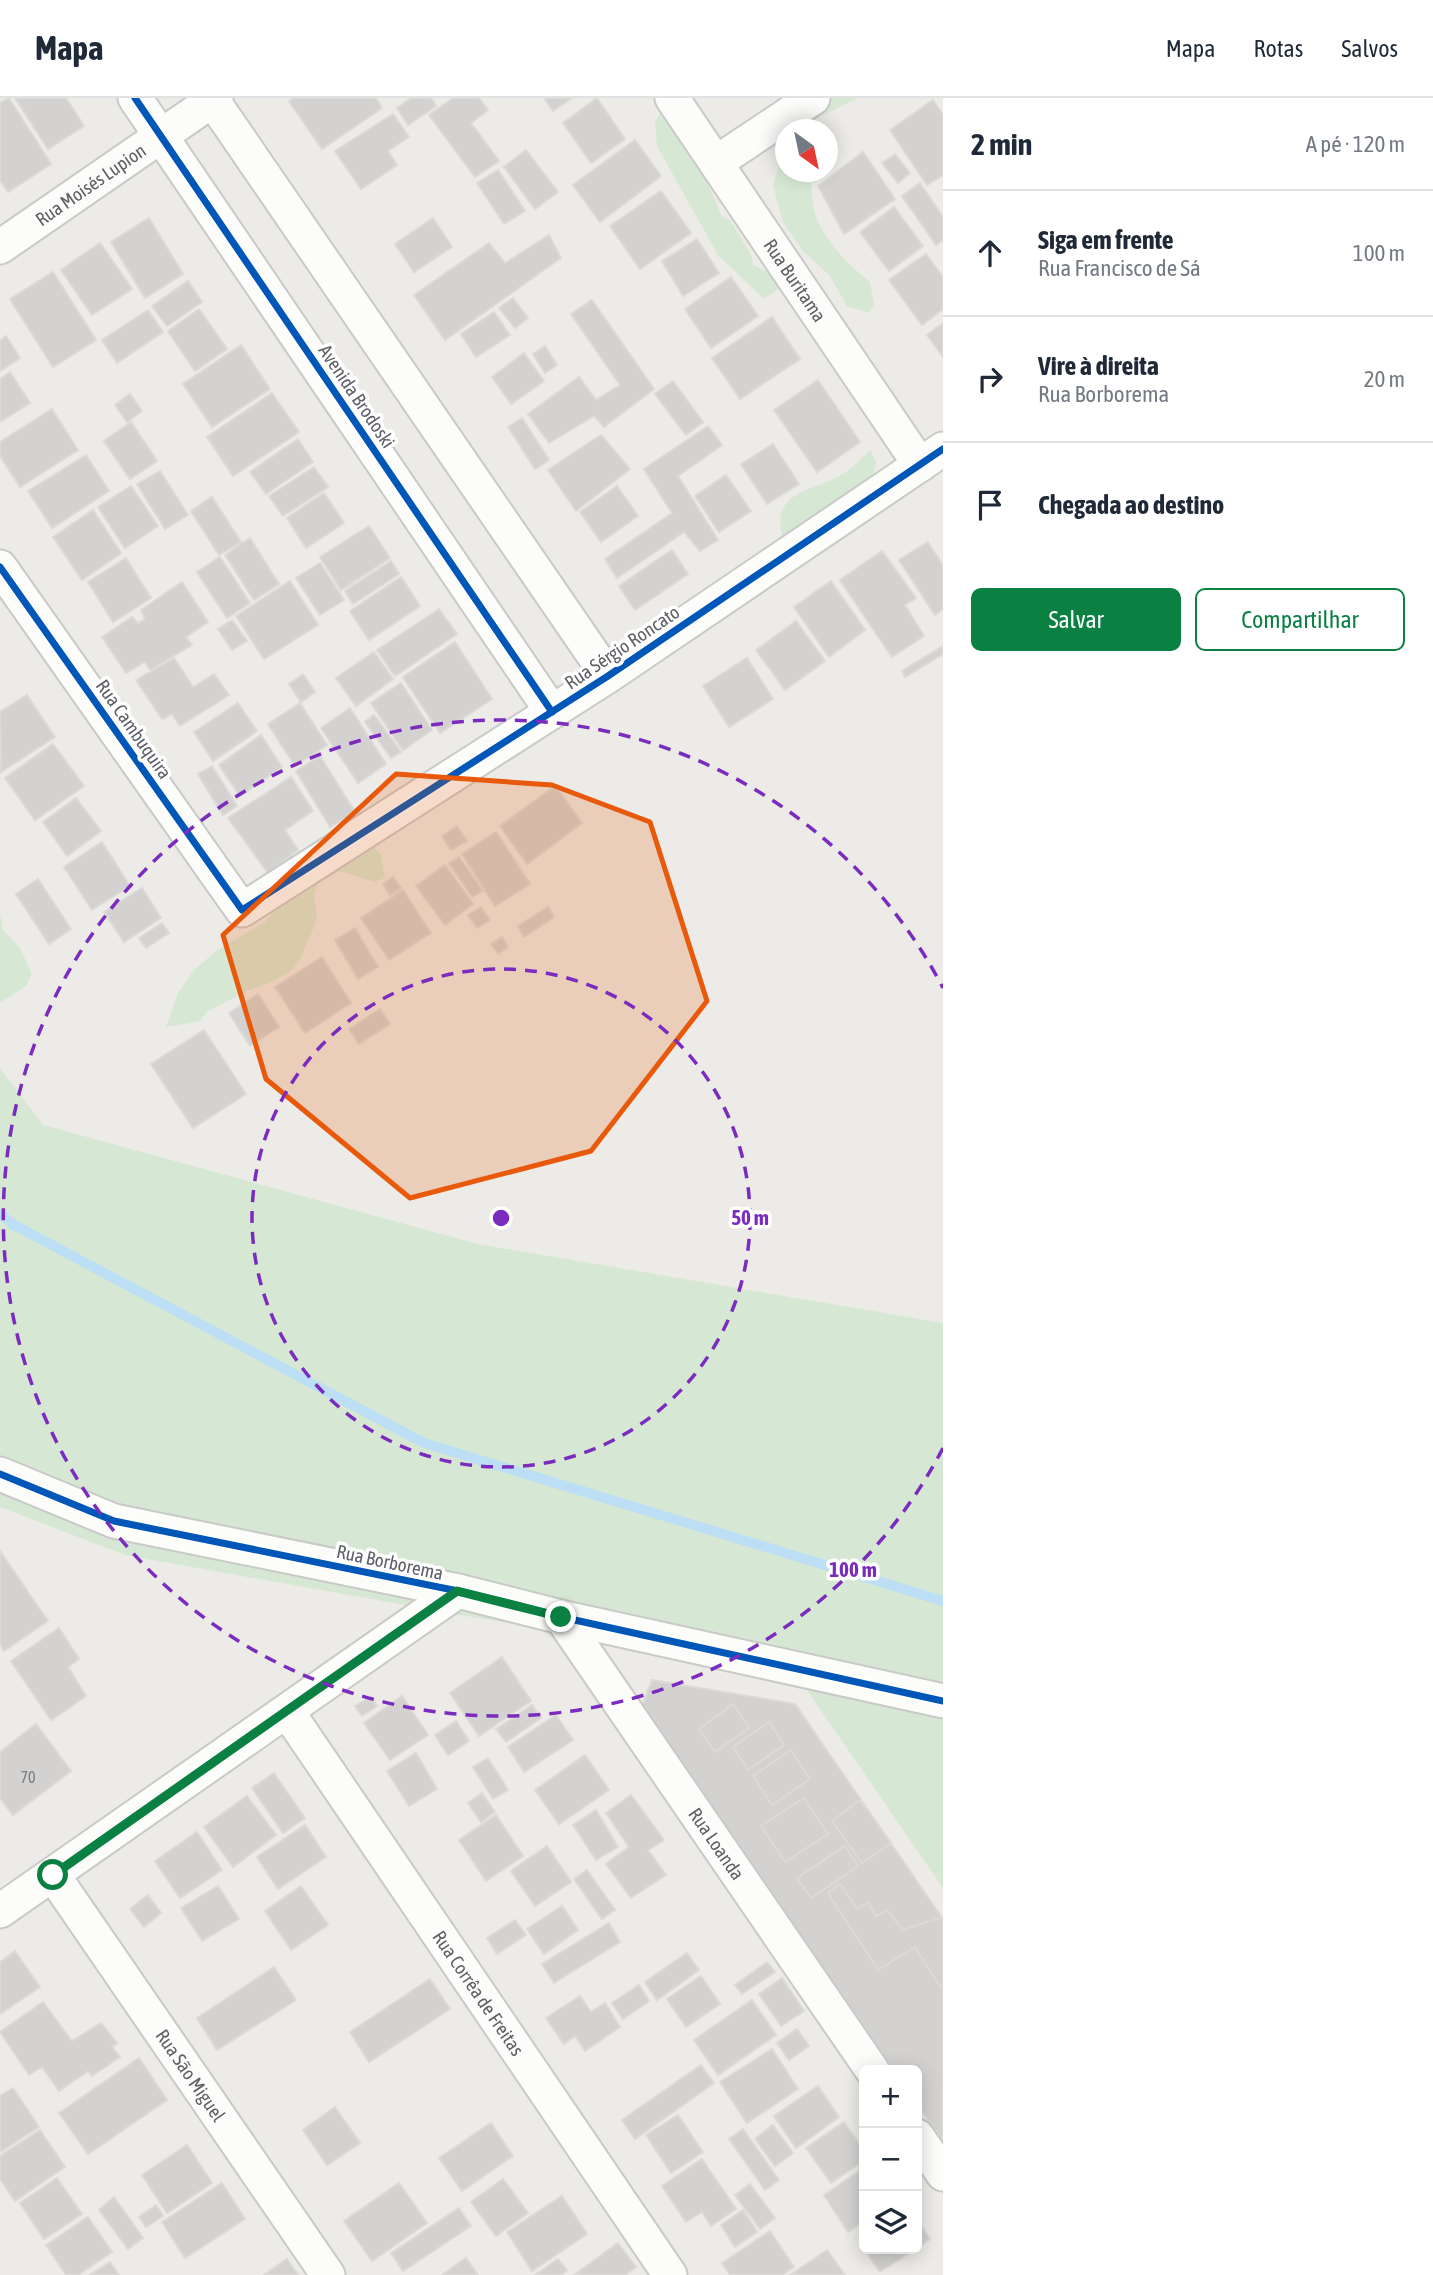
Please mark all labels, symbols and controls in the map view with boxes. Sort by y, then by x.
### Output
text: Mapa [35,29,103,67]
text: Mapa [1166,35,1215,62]
text: Rotas [1253,35,1303,62]
text: Salvos [1341,35,1398,62]
north arrow [775,119,838,182]
text: 2 min [971,127,1032,161]
text: A pé · 120 m [1306,131,1405,157]
street label: Rua Moisés Lupion [31,139,150,230]
text: Siga em frente [1038,225,1174,255]
icon: ahead [971,234,1009,272]
street label: Rua Buritama [759,235,831,326]
text: 100 m [1353,240,1405,266]
text: Rua Francisco de Sá [1038,255,1201,281]
street label: Avenida Brodoski [314,340,400,452]
text: Vire à direita [1038,351,1159,381]
icon: right [971,360,1009,398]
text: 20 m [1364,366,1405,392]
text: Rua Borborema [1038,381,1169,407]
icon: arrive [971,486,1009,524]
text: Chegada ao destino [1038,490,1224,520]
button: Salvar [971,588,1181,651]
button: Compartilhar [1195,588,1405,651]
street label: Rua Sérgio Roncato [560,601,684,693]
street label: Rua Cambuquira [92,675,176,783]
text: 50 m [731,1205,769,1229]
centre of rings [489,1206,513,1230]
street label: Rua Borborema [335,1540,445,1584]
text: 100 m [829,1557,877,1581]
route end [545,1601,576,1632]
house number: 70 [20,1768,36,1786]
street label: Rua Loanda [684,1804,749,1884]
route start [37,1859,68,1890]
street label: Rua Corrêa de Freitas [428,1926,529,2060]
street label: Rua São Miguel [151,2025,230,2125]
map controls [859,2065,922,2254]
button: + [859,2065,922,2128]
button: − [859,2128,922,2191]
button: layers [859,2191,922,2254]

